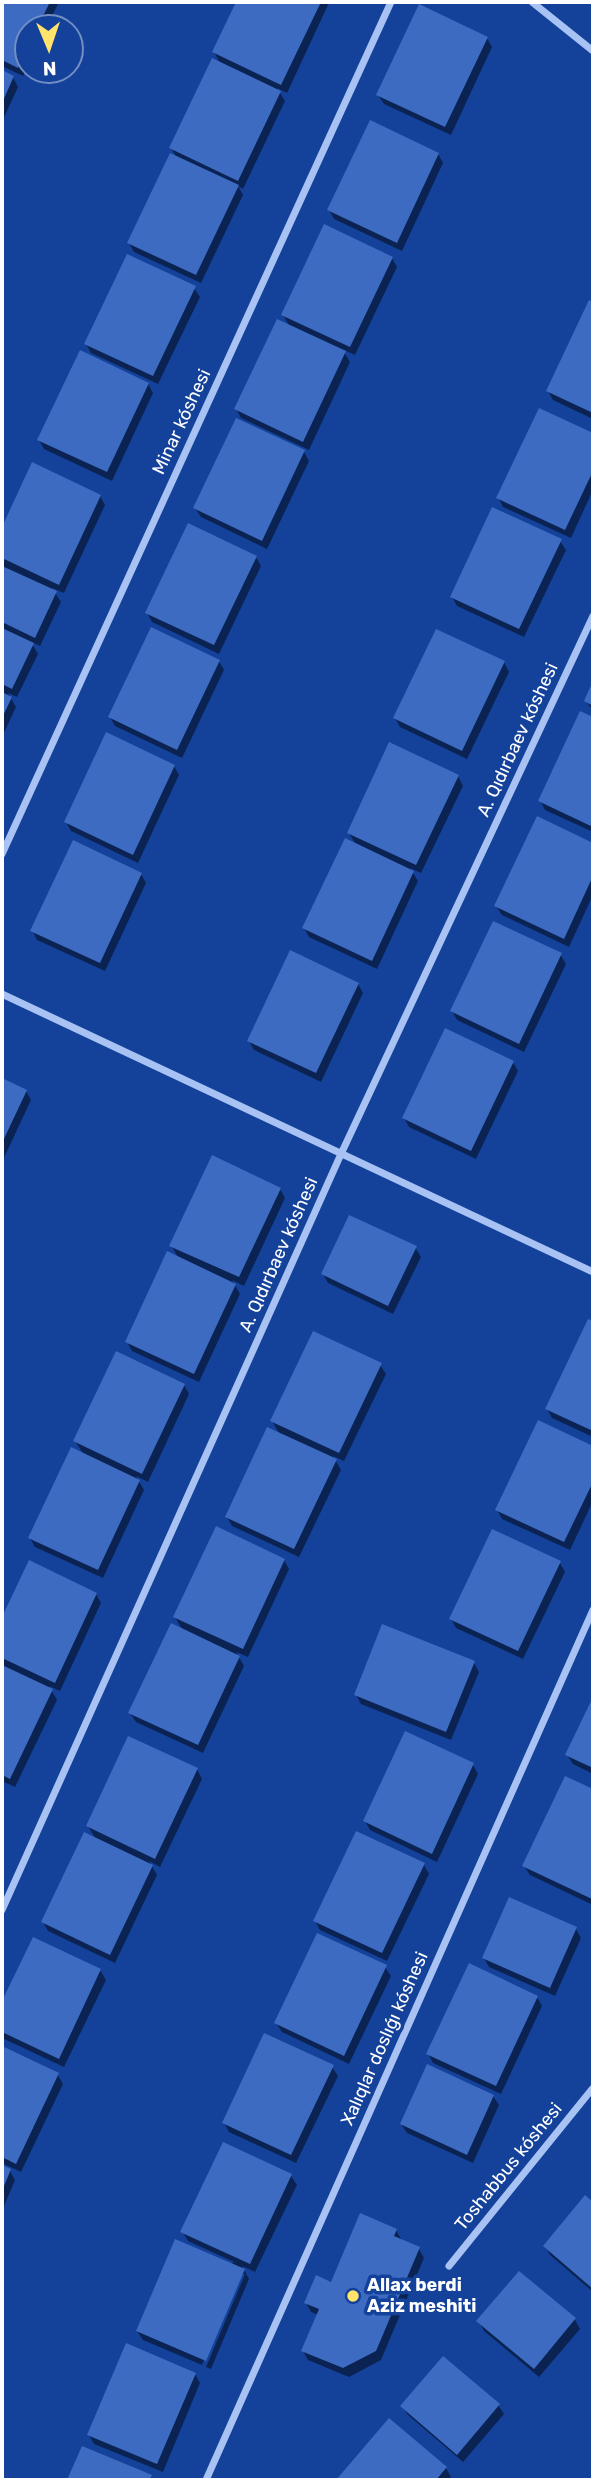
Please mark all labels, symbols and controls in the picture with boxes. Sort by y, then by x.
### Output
north arrow [14,14,84,84]
text: N [42,57,57,80]
street label: Minar kóshesi [148,366,216,478]
street label: A. Qıdırbaev kóshesi [473,660,563,820]
street label: A. Qıdırbaev kóshesi [235,1174,323,1336]
street label: Xalıqlar doslıǵı kóshesi [337,1949,433,2129]
street label: Toshabbus kóshesi [451,2099,567,2235]
place label: Allax berdi Aziz meshiti [367,2275,476,2318]
marker: Allax berdi Aziz meshiti [345,2288,361,2304]

